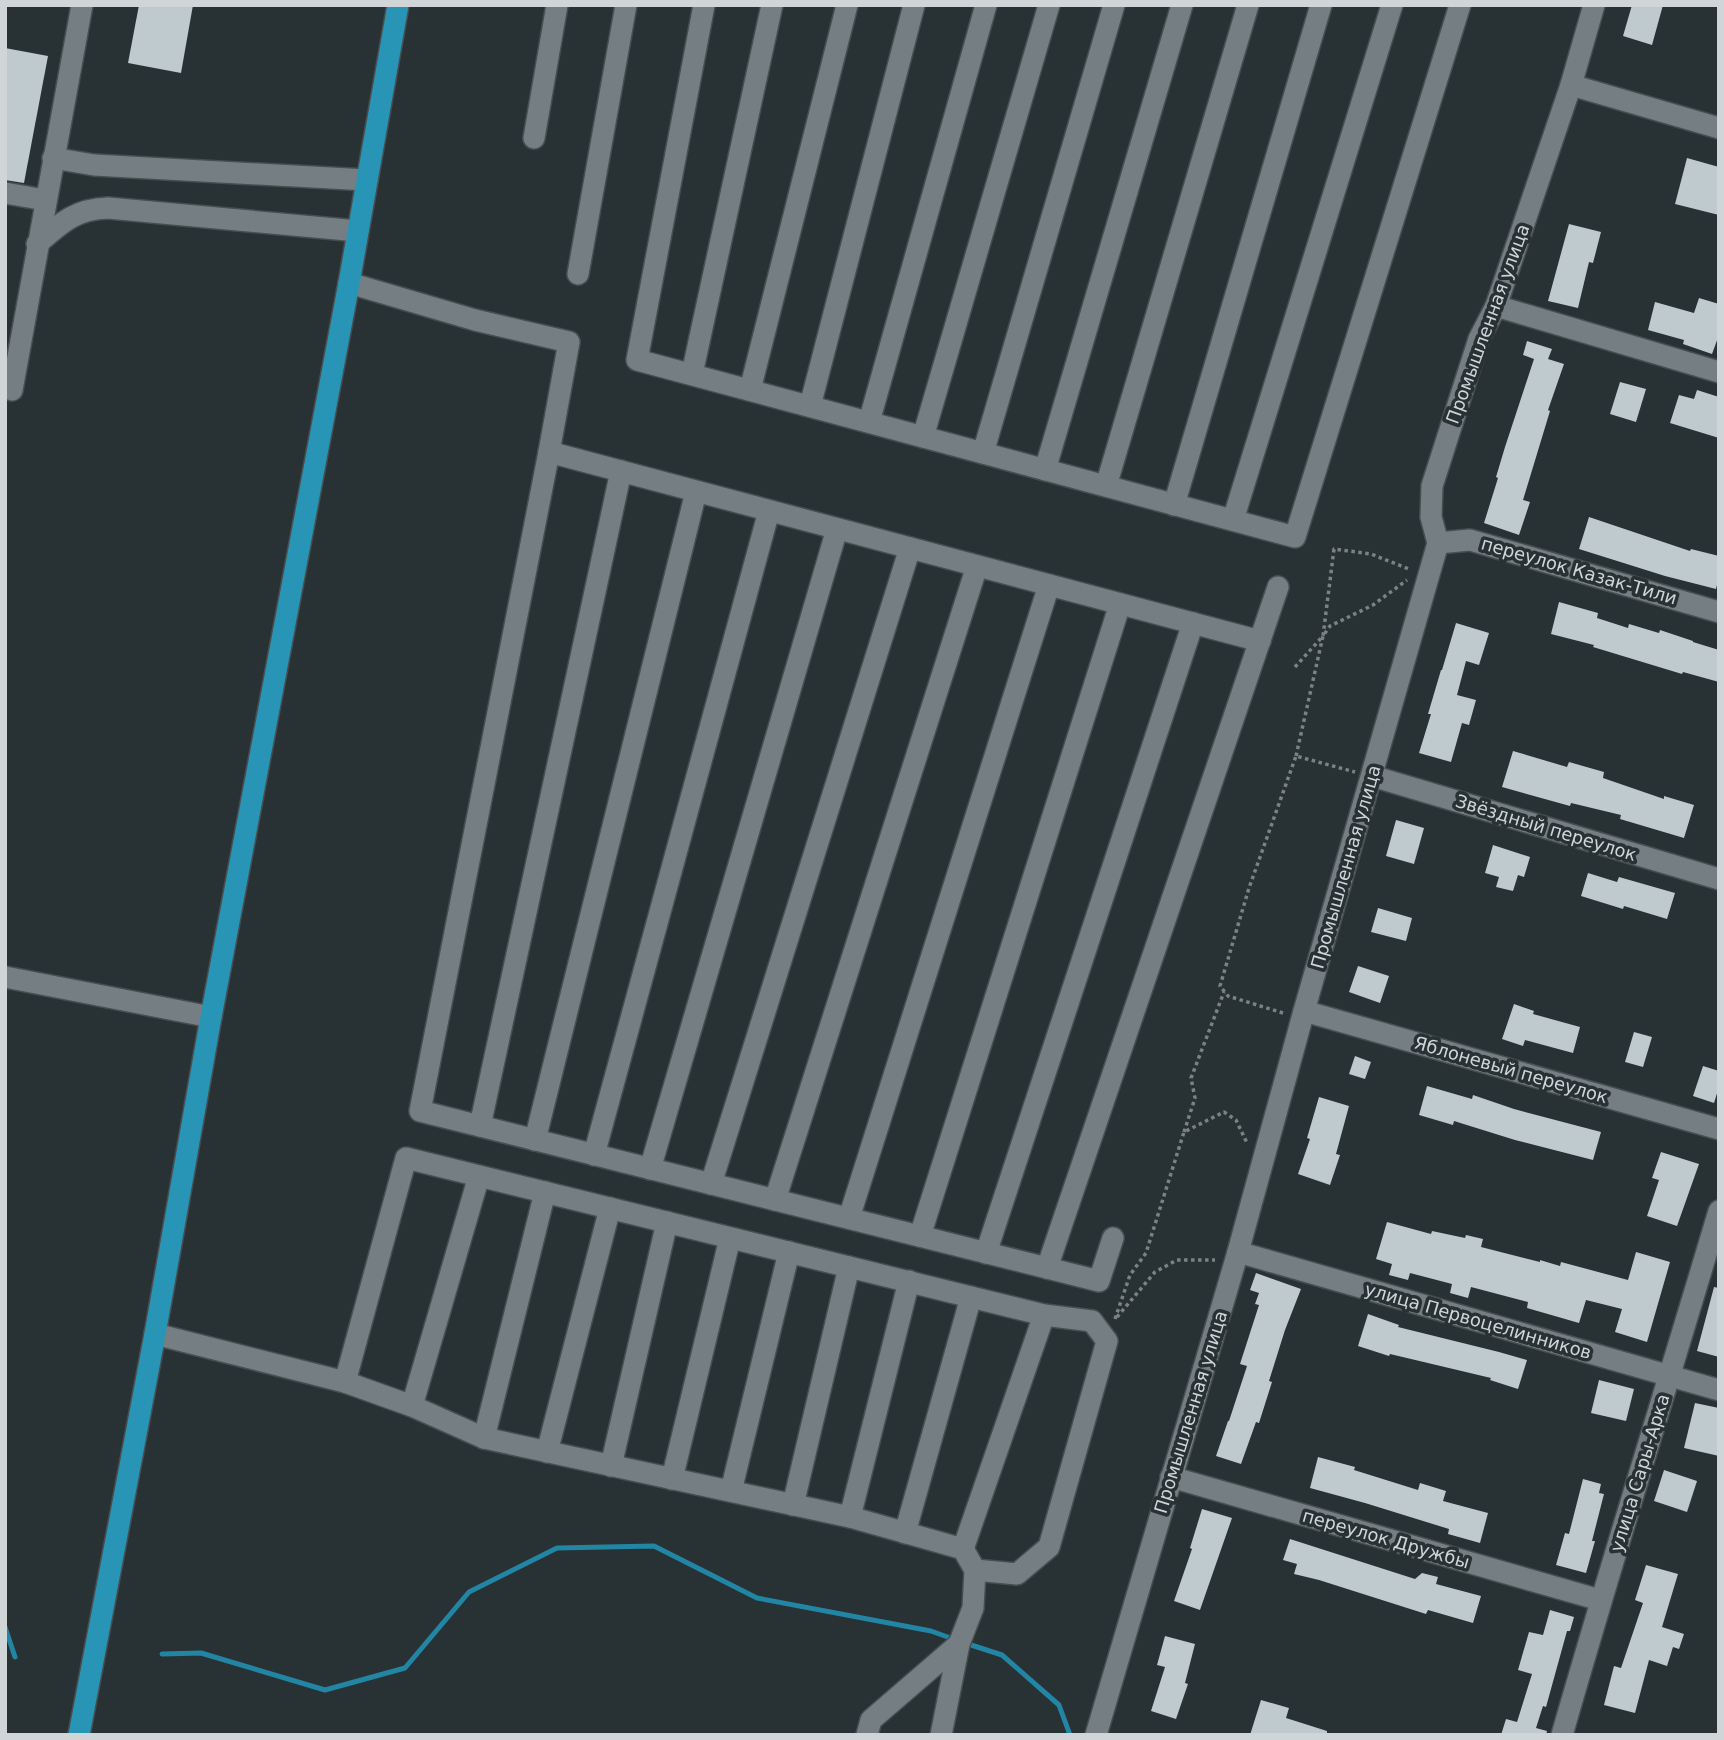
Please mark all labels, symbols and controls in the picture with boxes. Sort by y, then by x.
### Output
street label: Промышленная улица [1442,221,1533,427]
street label: переулок Казак-Тили [1479,532,1679,609]
street label: Промышленная улица [1306,763,1385,971]
street label: Звёздный переулок [1453,790,1639,865]
street label: Яблоневый переулок [1412,1032,1611,1107]
street label: улица Первоцелинников [1362,1278,1594,1363]
street label: Промышленная улица [1150,1308,1231,1516]
street label: улица Сары-Арка [1605,1391,1674,1554]
street label: переулок Дружбы [1300,1505,1472,1572]

